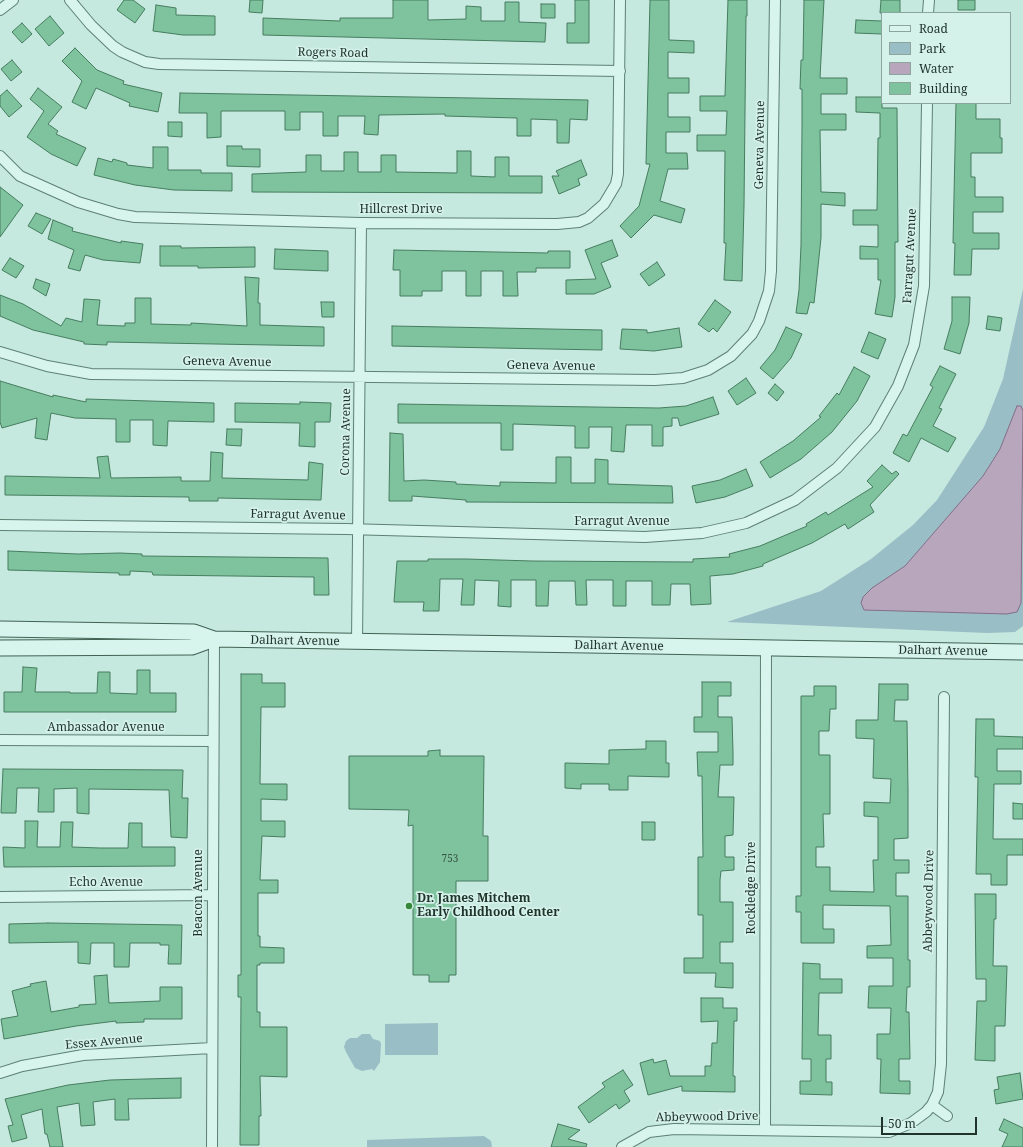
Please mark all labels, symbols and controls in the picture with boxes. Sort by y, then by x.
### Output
legend [881,12,1011,104]
text: Road [919,20,948,37]
text: Park [919,40,946,57]
street label: Rogers Road [297,45,369,61]
text: Water [919,60,954,77]
text: Building [919,80,967,97]
street label: Geneva Avenue [752,100,768,190]
street label: Hillcrest Drive [359,203,443,217]
street label: Farragut Avenue [900,208,920,304]
street label: Geneva Avenue [182,354,272,370]
street label: Geneva Avenue [506,358,596,374]
street label: Corona Avenue [338,388,354,476]
street label: Farragut Avenue [250,507,346,523]
street label: Farragut Avenue [574,515,670,529]
street label: Dalhart Avenue [250,633,340,649]
street label: Dalhart Avenue [574,638,664,654]
street label: Dalhart Avenue [898,643,988,659]
street label: Ambassador Avenue [47,721,165,735]
street label: Rockledge Drive [745,842,759,934]
street label: Beacon Avenue [192,849,206,937]
street label: Abbeywood Drive [921,850,937,952]
house number: 753 [442,853,458,865]
street label: Echo Avenue [69,876,143,890]
place label: Dr. James Mitchem Early Childhood Center [417,892,559,920]
marker: Dr. James Mitchem Early Childhood Center [404,901,414,911]
street label: Essex Avenue [65,1031,143,1053]
street label: Abbeywood Drive [656,1109,758,1125]
scale bar [883,1109,979,1135]
text: 50 m [888,1115,916,1132]

